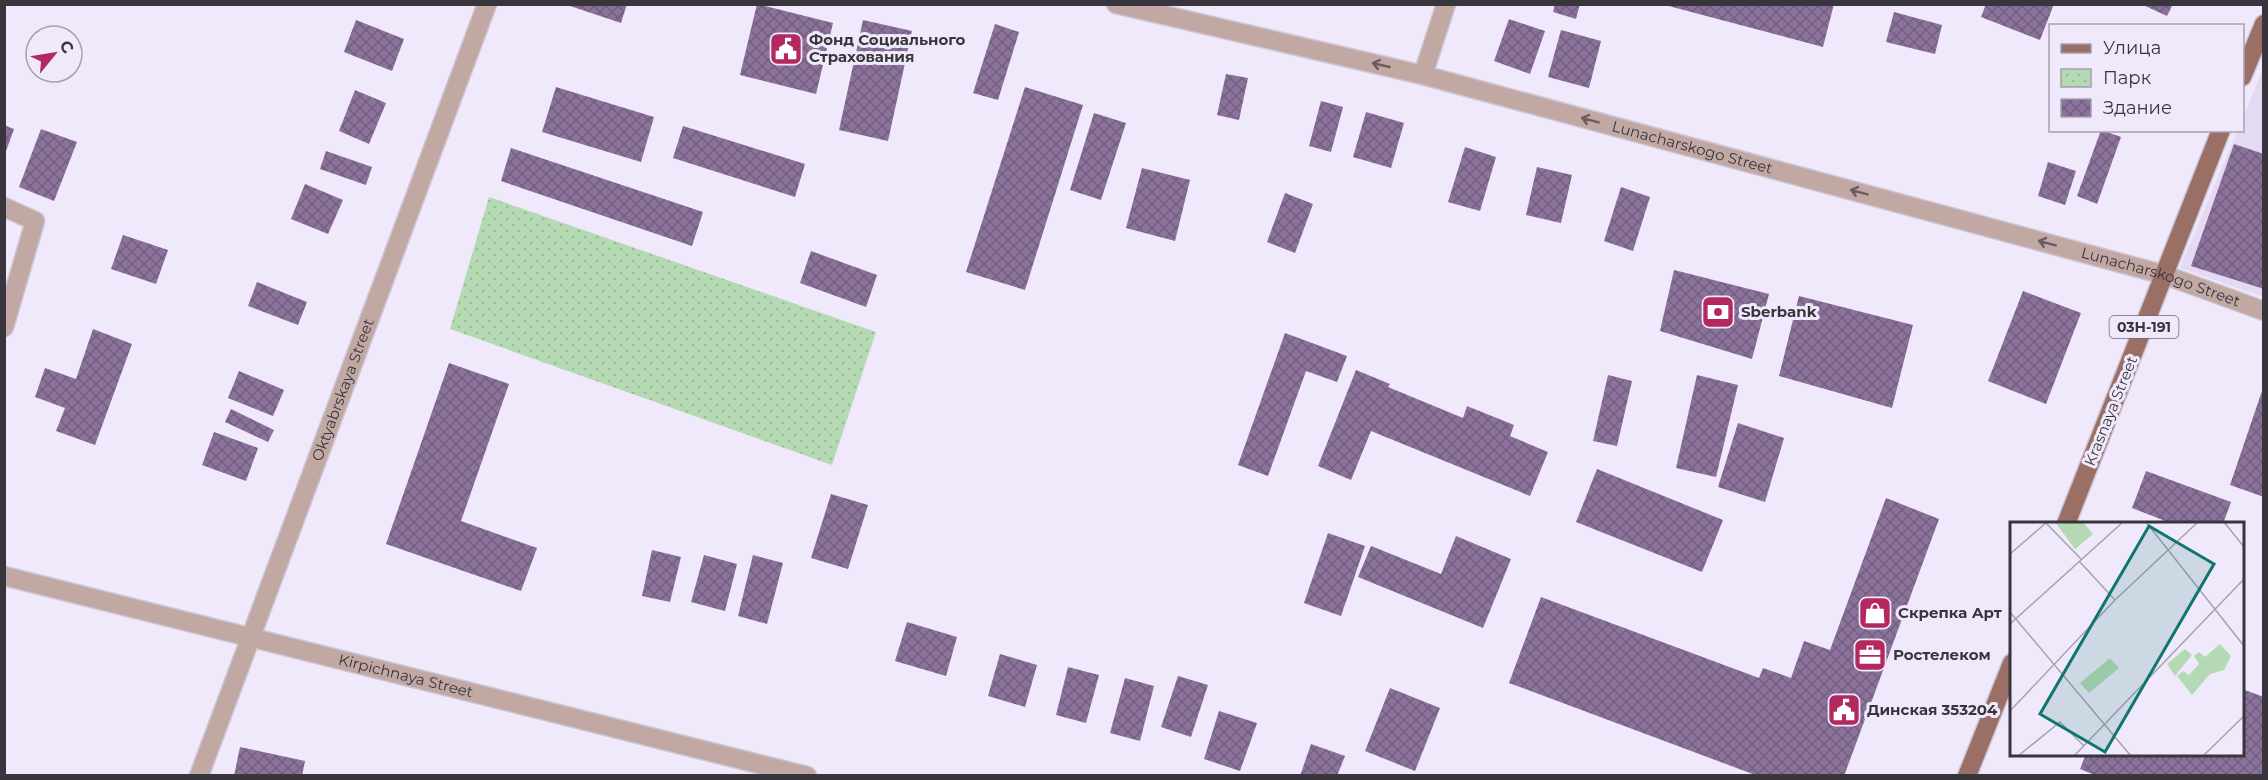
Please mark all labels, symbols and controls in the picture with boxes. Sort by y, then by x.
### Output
north arrow [24,24,84,84]
legend [2049,24,2244,132]
place label: Фонд Социального Страхования [809,30,966,66]
public building icon: Фонд Социального Страхования [768,31,804,67]
text: С [55,37,78,57]
text: Улица [2103,37,2161,59]
one-way arrow [1371,59,1390,71]
text: Парк [2103,67,2152,89]
text: Здание [2103,97,2172,119]
one-way arrow [1580,114,1599,125]
street label: Lunacharskogo Street [1610,116,1775,178]
one-way arrow [1850,186,1869,198]
one-way arrow [2038,237,2057,248]
street label: Lunacharskogo Street [2079,243,2243,311]
bank icon: Sberbank [1700,294,1736,330]
place label: Sberbank [1741,302,1817,321]
street label: Oktyabrskaya Street [307,316,378,464]
road number: 03Н-191 [2110,316,2178,338]
street label: Krasnaya Street [2080,353,2141,469]
inset map [2010,522,2244,756]
shop icon: Скрепка Арт [1857,595,1893,631]
place label: Скрепка Арт [1898,603,2002,622]
office icon: Ростелеком [1852,637,1888,673]
place label: Ростелеком [1893,645,1991,664]
street label: Kirpichnaya Street [337,650,475,701]
public building icon: Динская 353204 [1826,692,1862,728]
place label: Динская 353204 [1867,700,1998,719]

